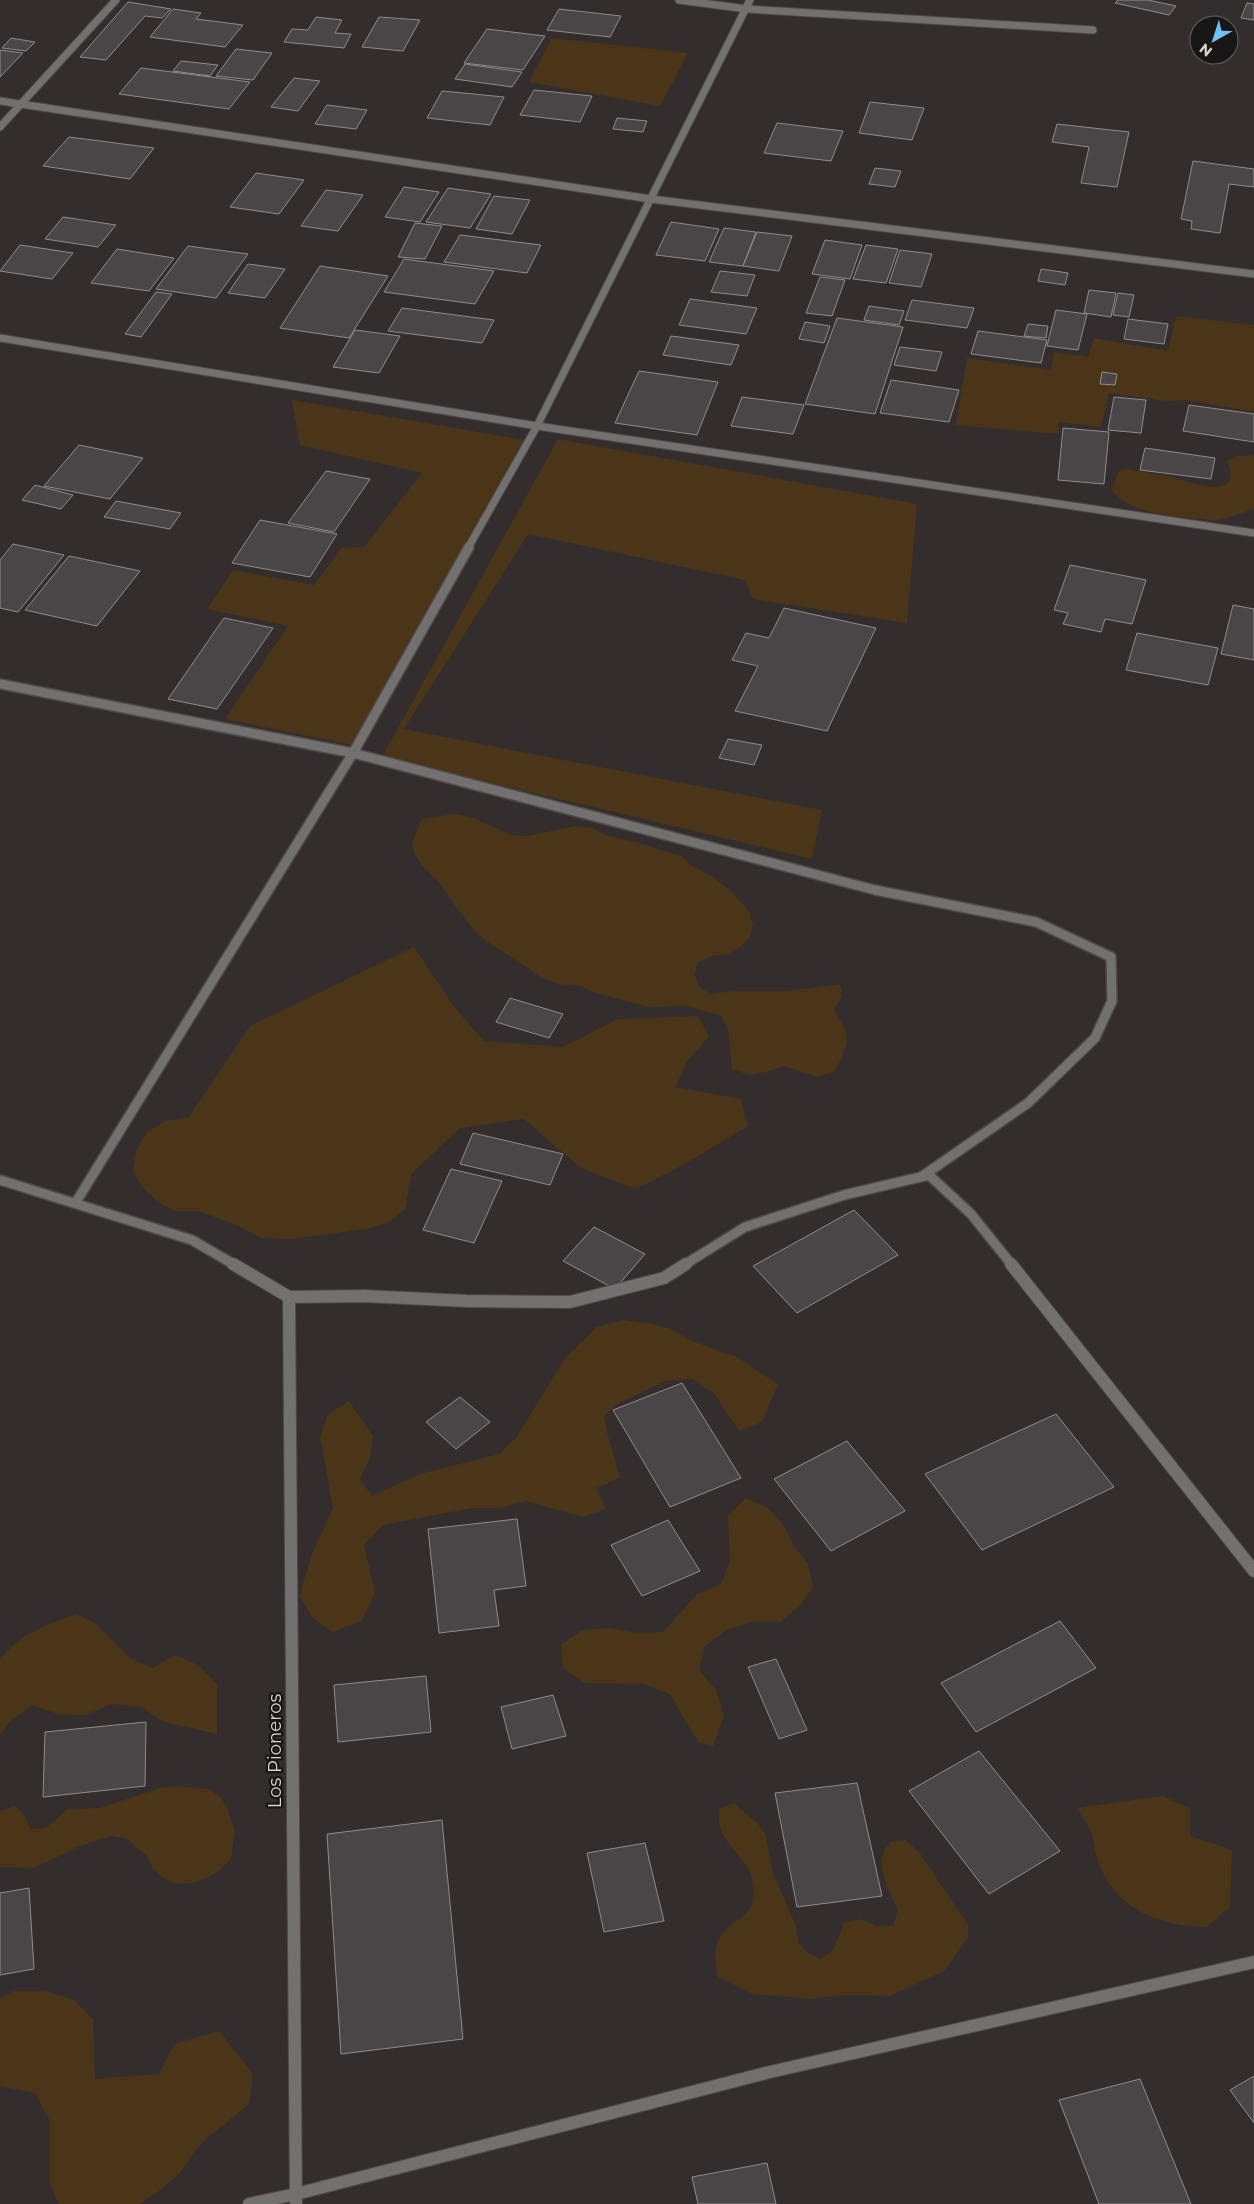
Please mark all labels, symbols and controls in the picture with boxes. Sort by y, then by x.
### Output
north arrow [1189,15,1239,65]
text: N [1196,40,1216,61]
street label: Los Pioneros [264,1694,286,1808]

